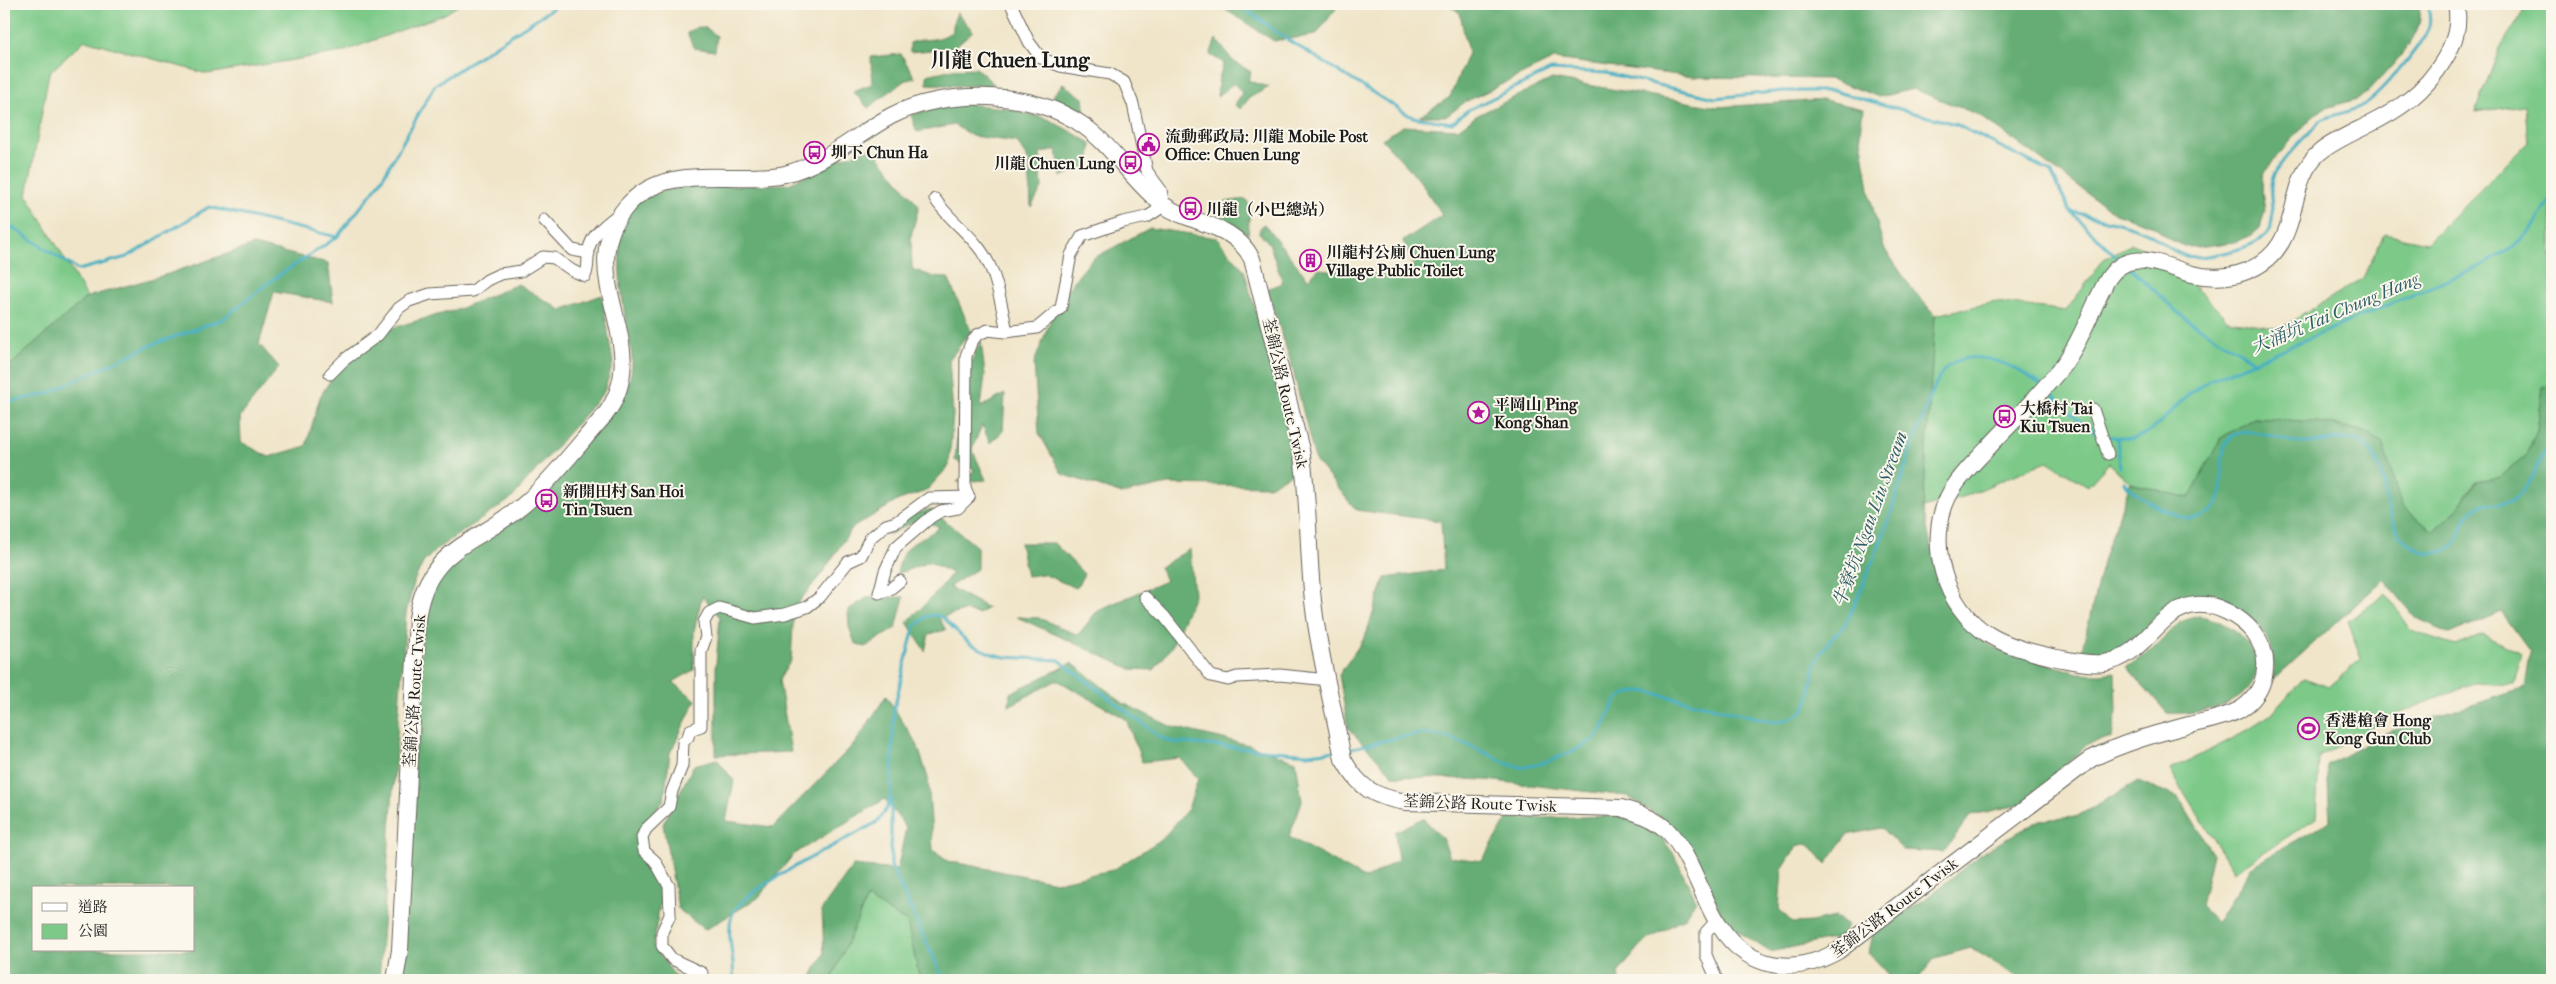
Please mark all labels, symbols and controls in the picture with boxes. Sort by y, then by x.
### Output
district label: 川龍 Chuen Lung [931,48,1090,72]
place label: 流動郵政局: 川龍 Mobile Post Office: Chuen Lung [1165,127,1368,165]
public building icon: 流動郵政局: 川龍 Mobile Post Office: Chuen Lung [1137,133,1161,157]
bus stop icon: 圳下 Chun Ha [803,140,827,164]
place label: 圳下 Chun Ha [831,143,928,162]
bus stop icon: 川龍 Chuen Lung [1119,151,1143,175]
place label: 川龍 Chuen Lung [994,154,1115,174]
bus stop icon: 川龍（小巴總站） [1178,197,1202,221]
place label: 川龍（小巴總站） [1206,200,1334,219]
place label: 川龍村公廁 Chuen Lung Village Public Toilet [1325,243,1496,281]
building icon: 川龍村公廁 Chuen Lung Village Public Toilet [1298,249,1322,273]
water label: 大涌坑 Tai Chung Hang [2248,268,2423,358]
street label: 荃錦公路 Route Twisk [1259,316,1312,471]
place label: 平岡山 Ping Kong Shan [1494,395,1578,433]
place label: 大橋村 Tai Kiu Tsuen [2020,399,2093,436]
place icon: 平岡山 Ping Kong Shan [1466,401,1490,425]
bus stop icon: 大橋村 Tai Kiu Tsuen [1992,405,2016,429]
water label: 牛寮坑 Ngau Liu Stream [1829,429,1912,610]
place label: 新開田村 San Hoi Tin Tsuen [562,482,684,519]
bus stop icon: 新開田村 San Hoi Tin Tsuen [535,488,559,512]
street label: 荃錦公路 Route Twisk [400,613,429,769]
place label: 香港槍會 Hong Kong Gun Club [2325,711,2432,749]
sports icon: 香港槍會 Hong Kong Gun Club [2297,717,2321,741]
street label: 荃錦公路 Route Twisk [1403,791,1558,816]
street label: 荃錦公路 Route Twisk [1827,853,1962,961]
legend [32,886,195,952]
text: 道路 [78,898,108,916]
text: 公園 [78,922,108,940]

